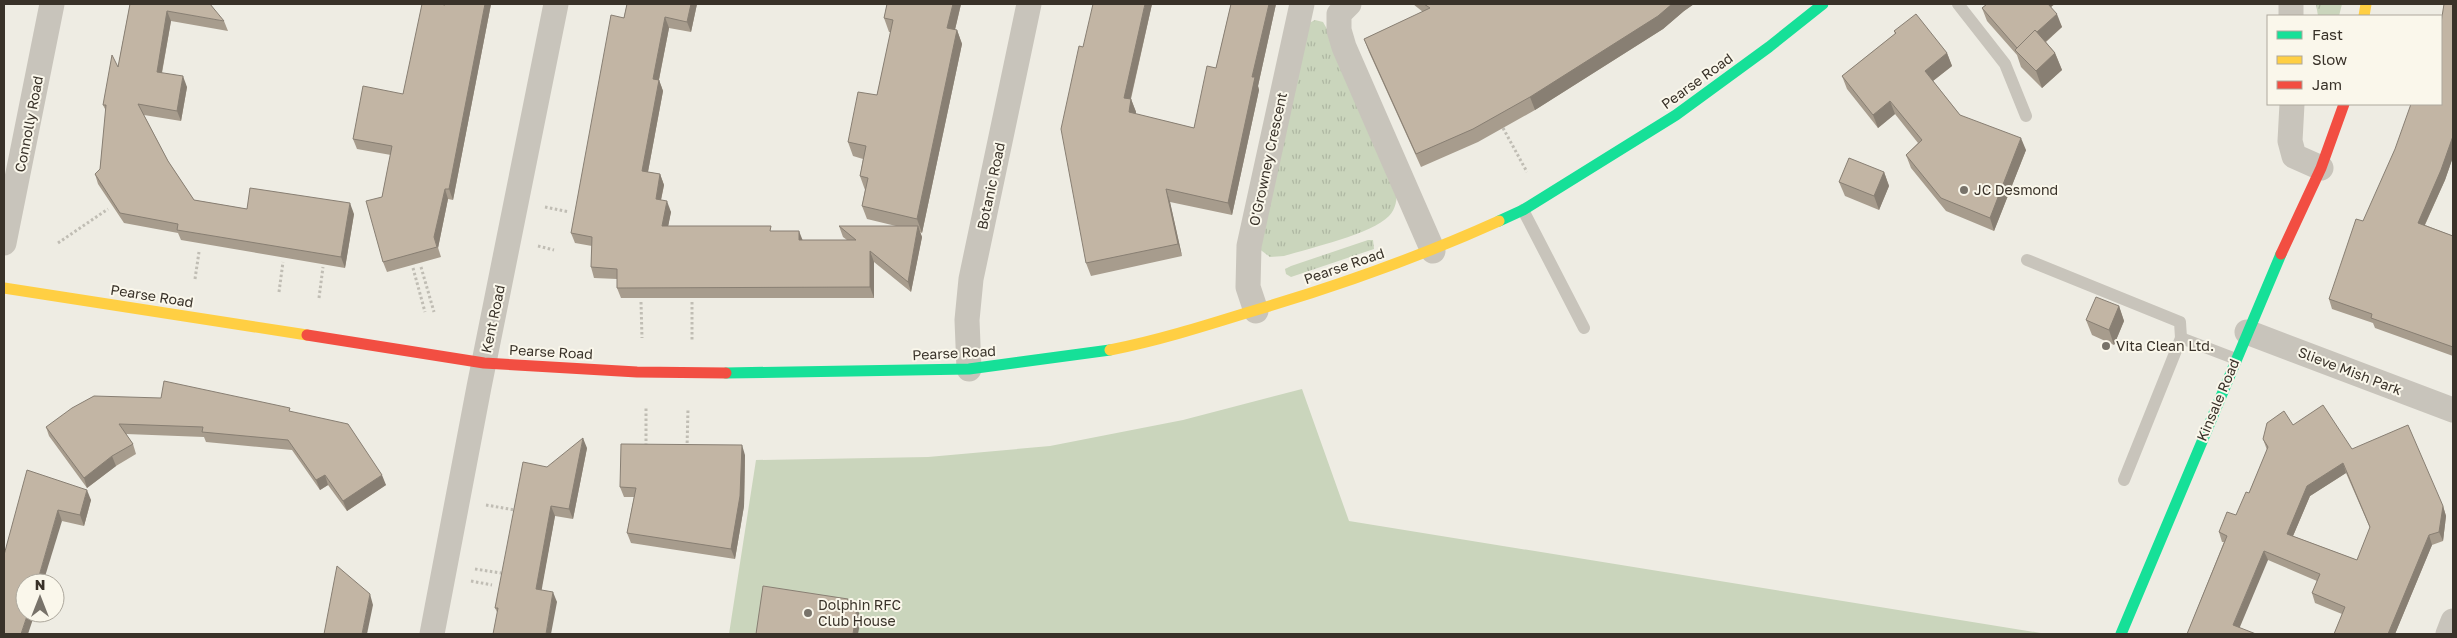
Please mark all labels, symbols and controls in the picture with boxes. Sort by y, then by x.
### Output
legend [2267,15,2442,105]
text: Fast [2312,25,2343,43]
street label: Pearse Road [1658,49,1736,112]
text: Slow [2312,50,2347,68]
street label: Connolly Road [11,74,46,174]
text: Jam [2312,75,2342,93]
street label: O'Growney Crescent [1245,91,1290,227]
street label: Botanic Road [973,141,1008,231]
place label: JC Desmond [1974,181,2058,198]
marker: JC Desmond [1958,184,1970,196]
street label: Pearse Road [1301,244,1386,287]
street label: Pearse Road [109,281,195,310]
street label: Kent Road [477,283,508,355]
place label: Vita Clean Ltd. [2116,337,2214,354]
marker: Vita Clean Ltd. [2100,340,2112,352]
street label: Pearse Road [509,341,593,362]
street label: Pearse Road [912,342,996,363]
street label: Slieve Mish Park [2296,343,2405,398]
street label: Kinsale Road [2193,356,2242,443]
north arrow [15,573,65,623]
text: N [35,576,45,593]
place label: Dolphin RFC Club House [818,596,901,629]
marker: Dolphin RFC Club House [802,607,814,619]

